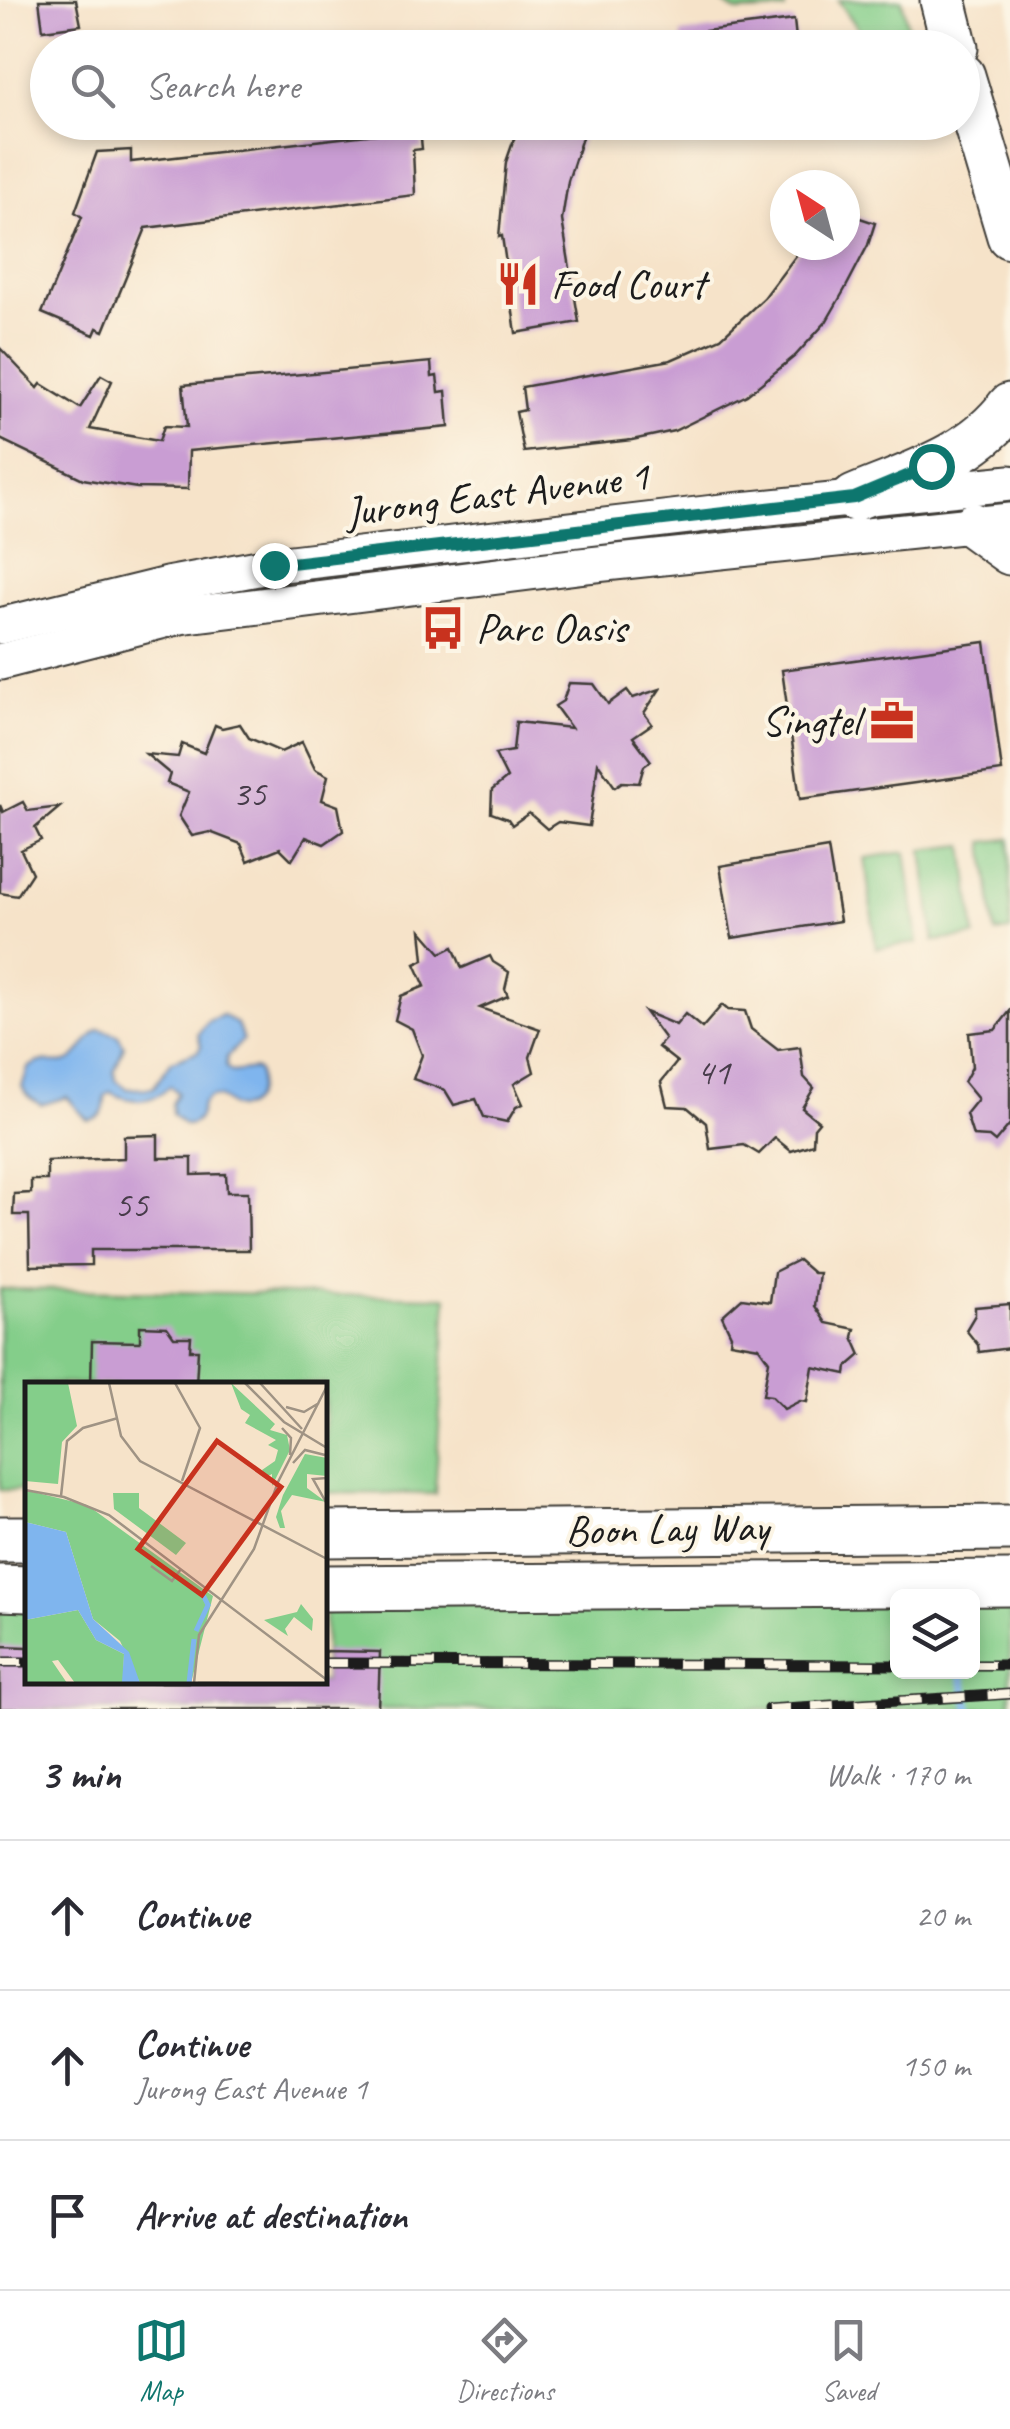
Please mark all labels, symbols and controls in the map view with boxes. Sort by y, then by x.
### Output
search box [30,30,980,140]
icon: search [65,58,120,113]
text: Search here [145,62,300,109]
north arrow [770,170,860,260]
place label: Food Court [551,258,710,311]
restaurant icon: Food Court [494,260,542,308]
route start [909,444,955,490]
street label: Jurong East Avenue 1 [340,449,654,539]
route end [252,543,298,589]
place label: Parc Oasis [476,602,630,655]
bus stop icon: Parc Oasis [419,604,467,652]
place label: Singtel [761,695,866,748]
office icon: Singtel [868,697,916,745]
house number: 35 [232,770,268,817]
house number: 41 [696,1048,732,1095]
house number: 55 [114,1181,150,1228]
inset map [25,1382,328,1684]
street label: Boon Lay Way [565,1501,773,1557]
map controls [890,1589,980,1679]
button: layers [890,1589,980,1679]
text: 3 min [40,1748,120,1801]
text: Walk · 170 m [826,1754,970,1795]
icon: ahead [40,1888,95,1943]
text: Continue [135,1892,249,1939]
text: 20 m [916,1895,970,1936]
text: Continue [135,2021,249,2068]
icon: ahead [40,2038,95,2093]
text: 150 m [901,2045,970,2086]
text: Jurong East Avenue 1 [135,2068,367,2109]
icon: arrive [40,2188,95,2243]
text: Arrive at destination [135,2192,407,2239]
tab: Map [134,2313,189,2408]
tab: Directions [456,2313,554,2408]
tab: Saved [821,2313,876,2408]

